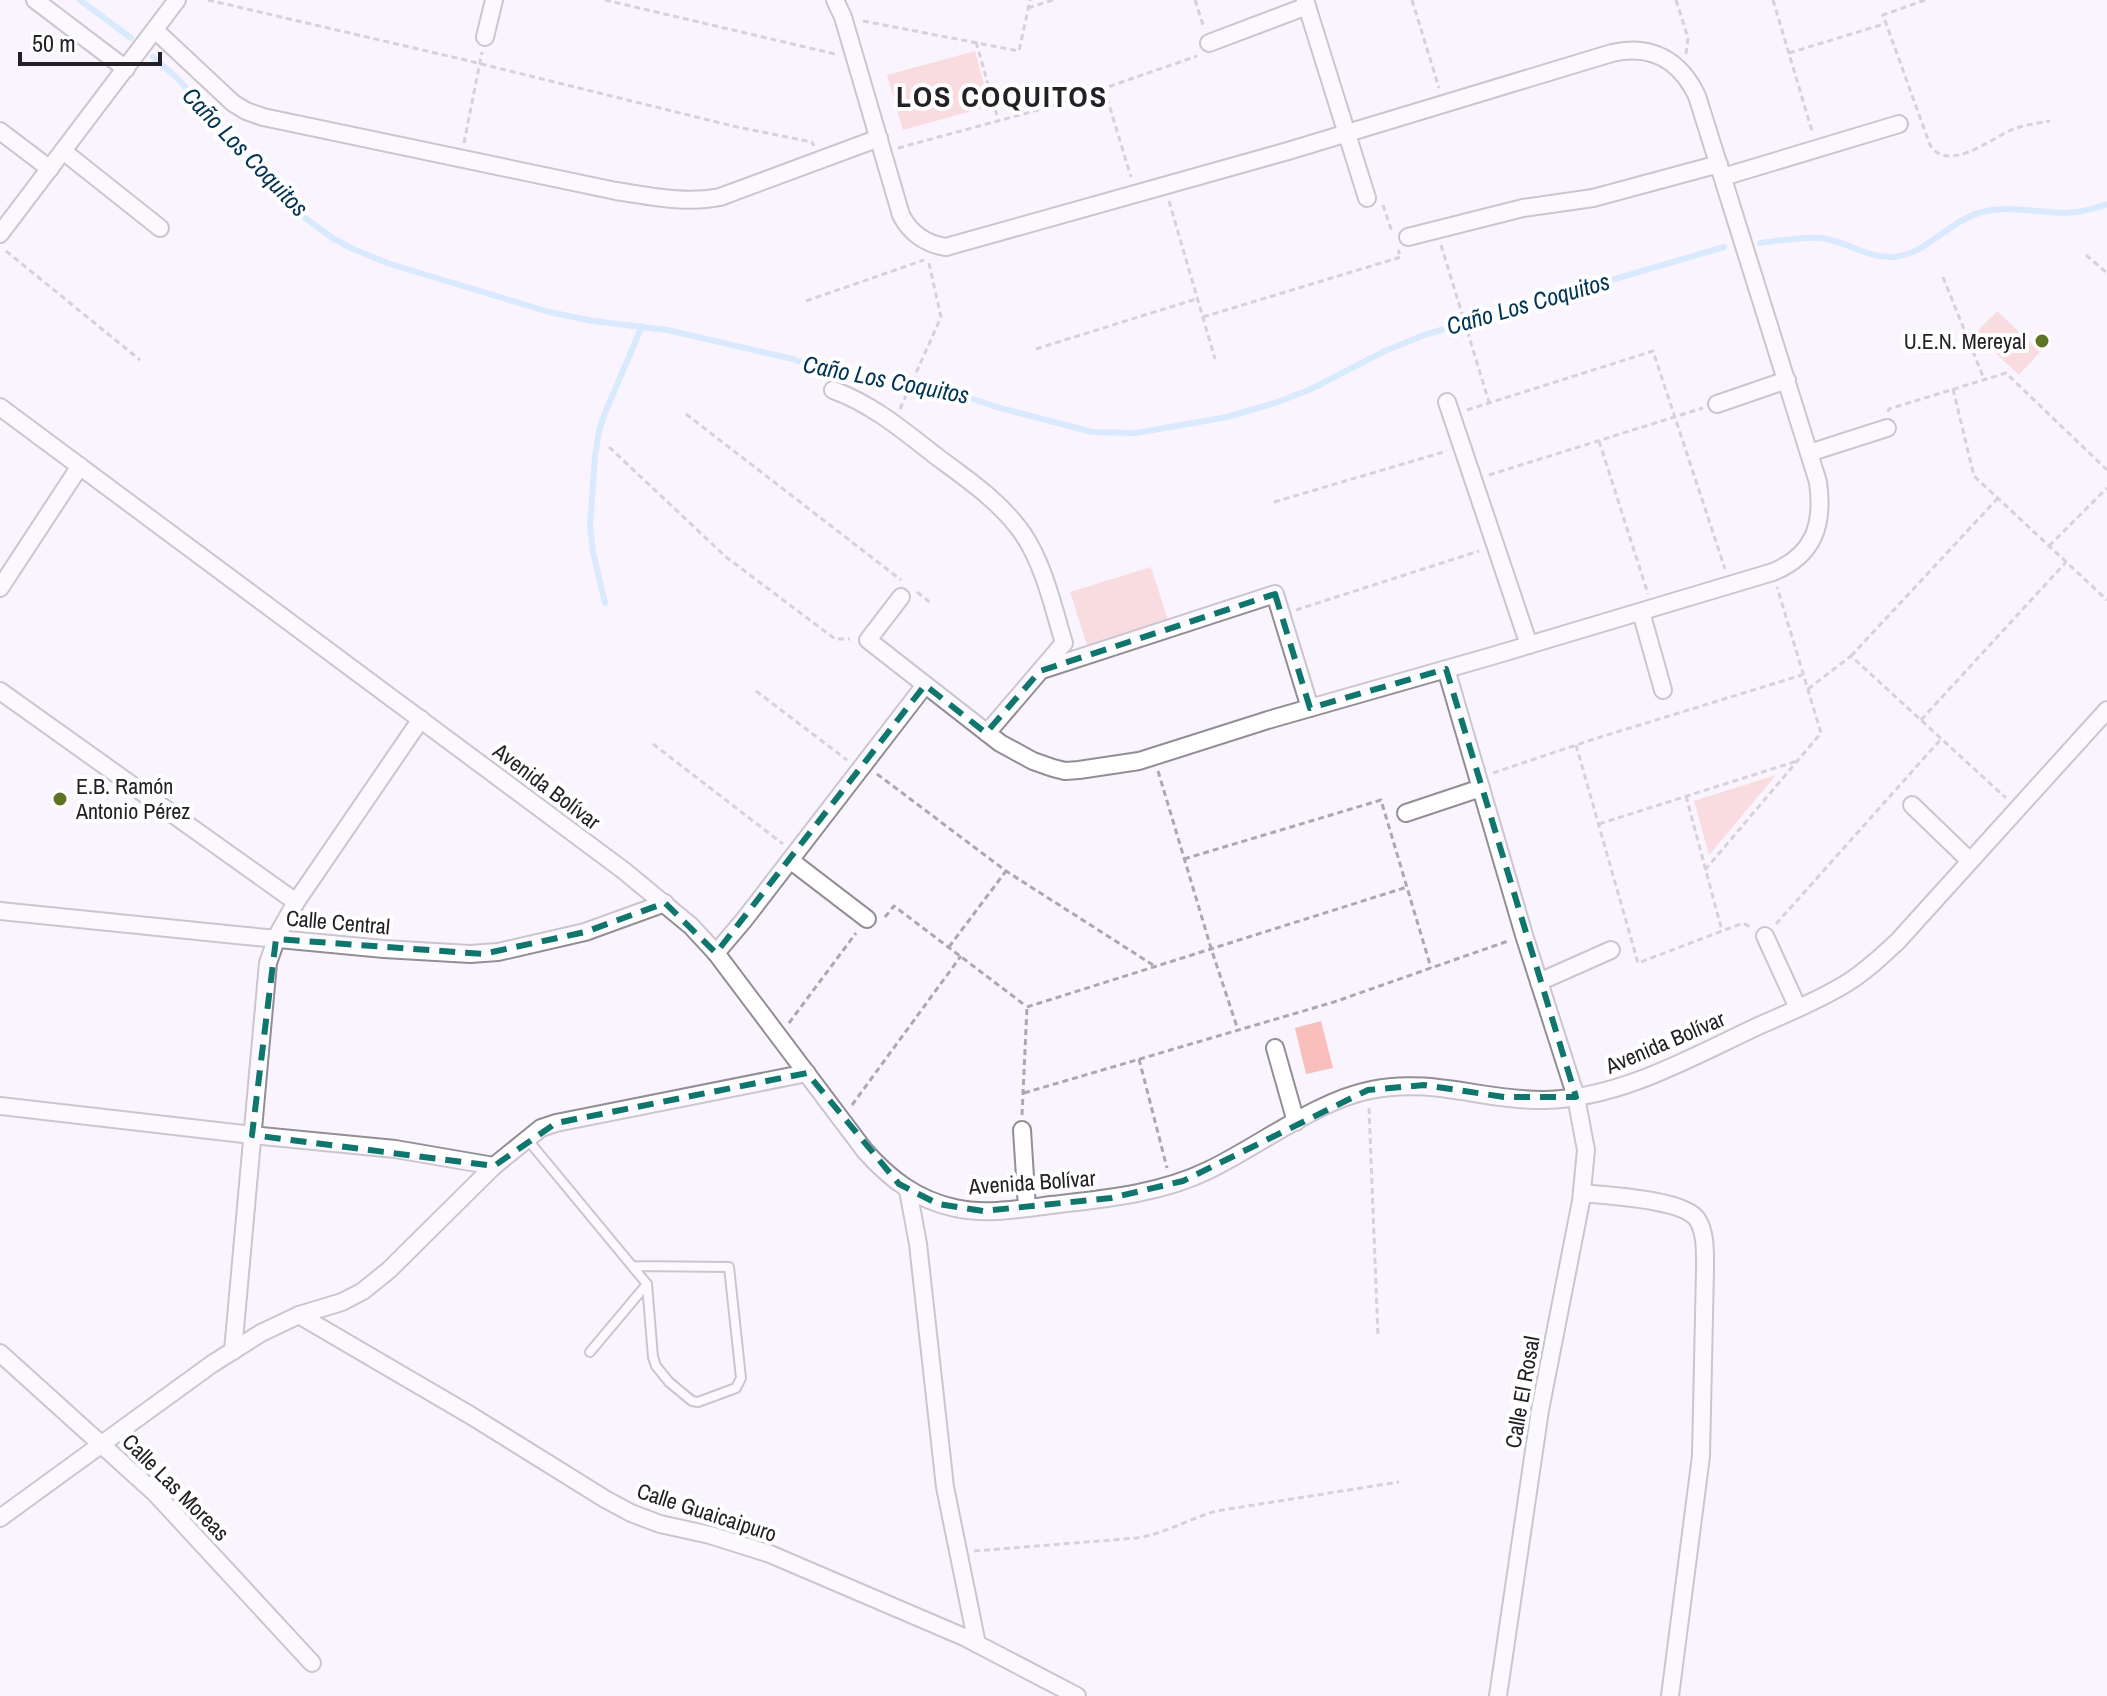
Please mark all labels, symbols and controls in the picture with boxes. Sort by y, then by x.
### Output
scale bar [20,16,160,66]
text: 50 m [32,27,76,59]
district label: LOS COQUITOS [896,76,1108,116]
water label: Caño Los Coquitos [176,80,316,223]
water label: Caño Los Coquitos [1442,264,1613,342]
place label: U.E.N. Mereyal [1904,326,2026,356]
marker: U.E.N. Mereyal [2033,332,2051,350]
water label: Caño Los Coquitos [800,347,972,411]
street label: Avenida Bolívar [486,735,607,836]
place label: E.B. Ramón Antonio Pérez [75,771,190,826]
marker: E.B. Ramón Antonio Pérez [51,790,69,808]
street label: Calle Central [285,903,391,941]
street label: Avenida Bolívar [1600,1003,1729,1081]
street label: Avenida Bolívar [967,1163,1096,1201]
street label: Calle El Rosal [1497,1334,1547,1450]
street label: Calle Las Moreas [116,1427,236,1547]
street label: Calle Guaicaipuro [633,1475,781,1549]

